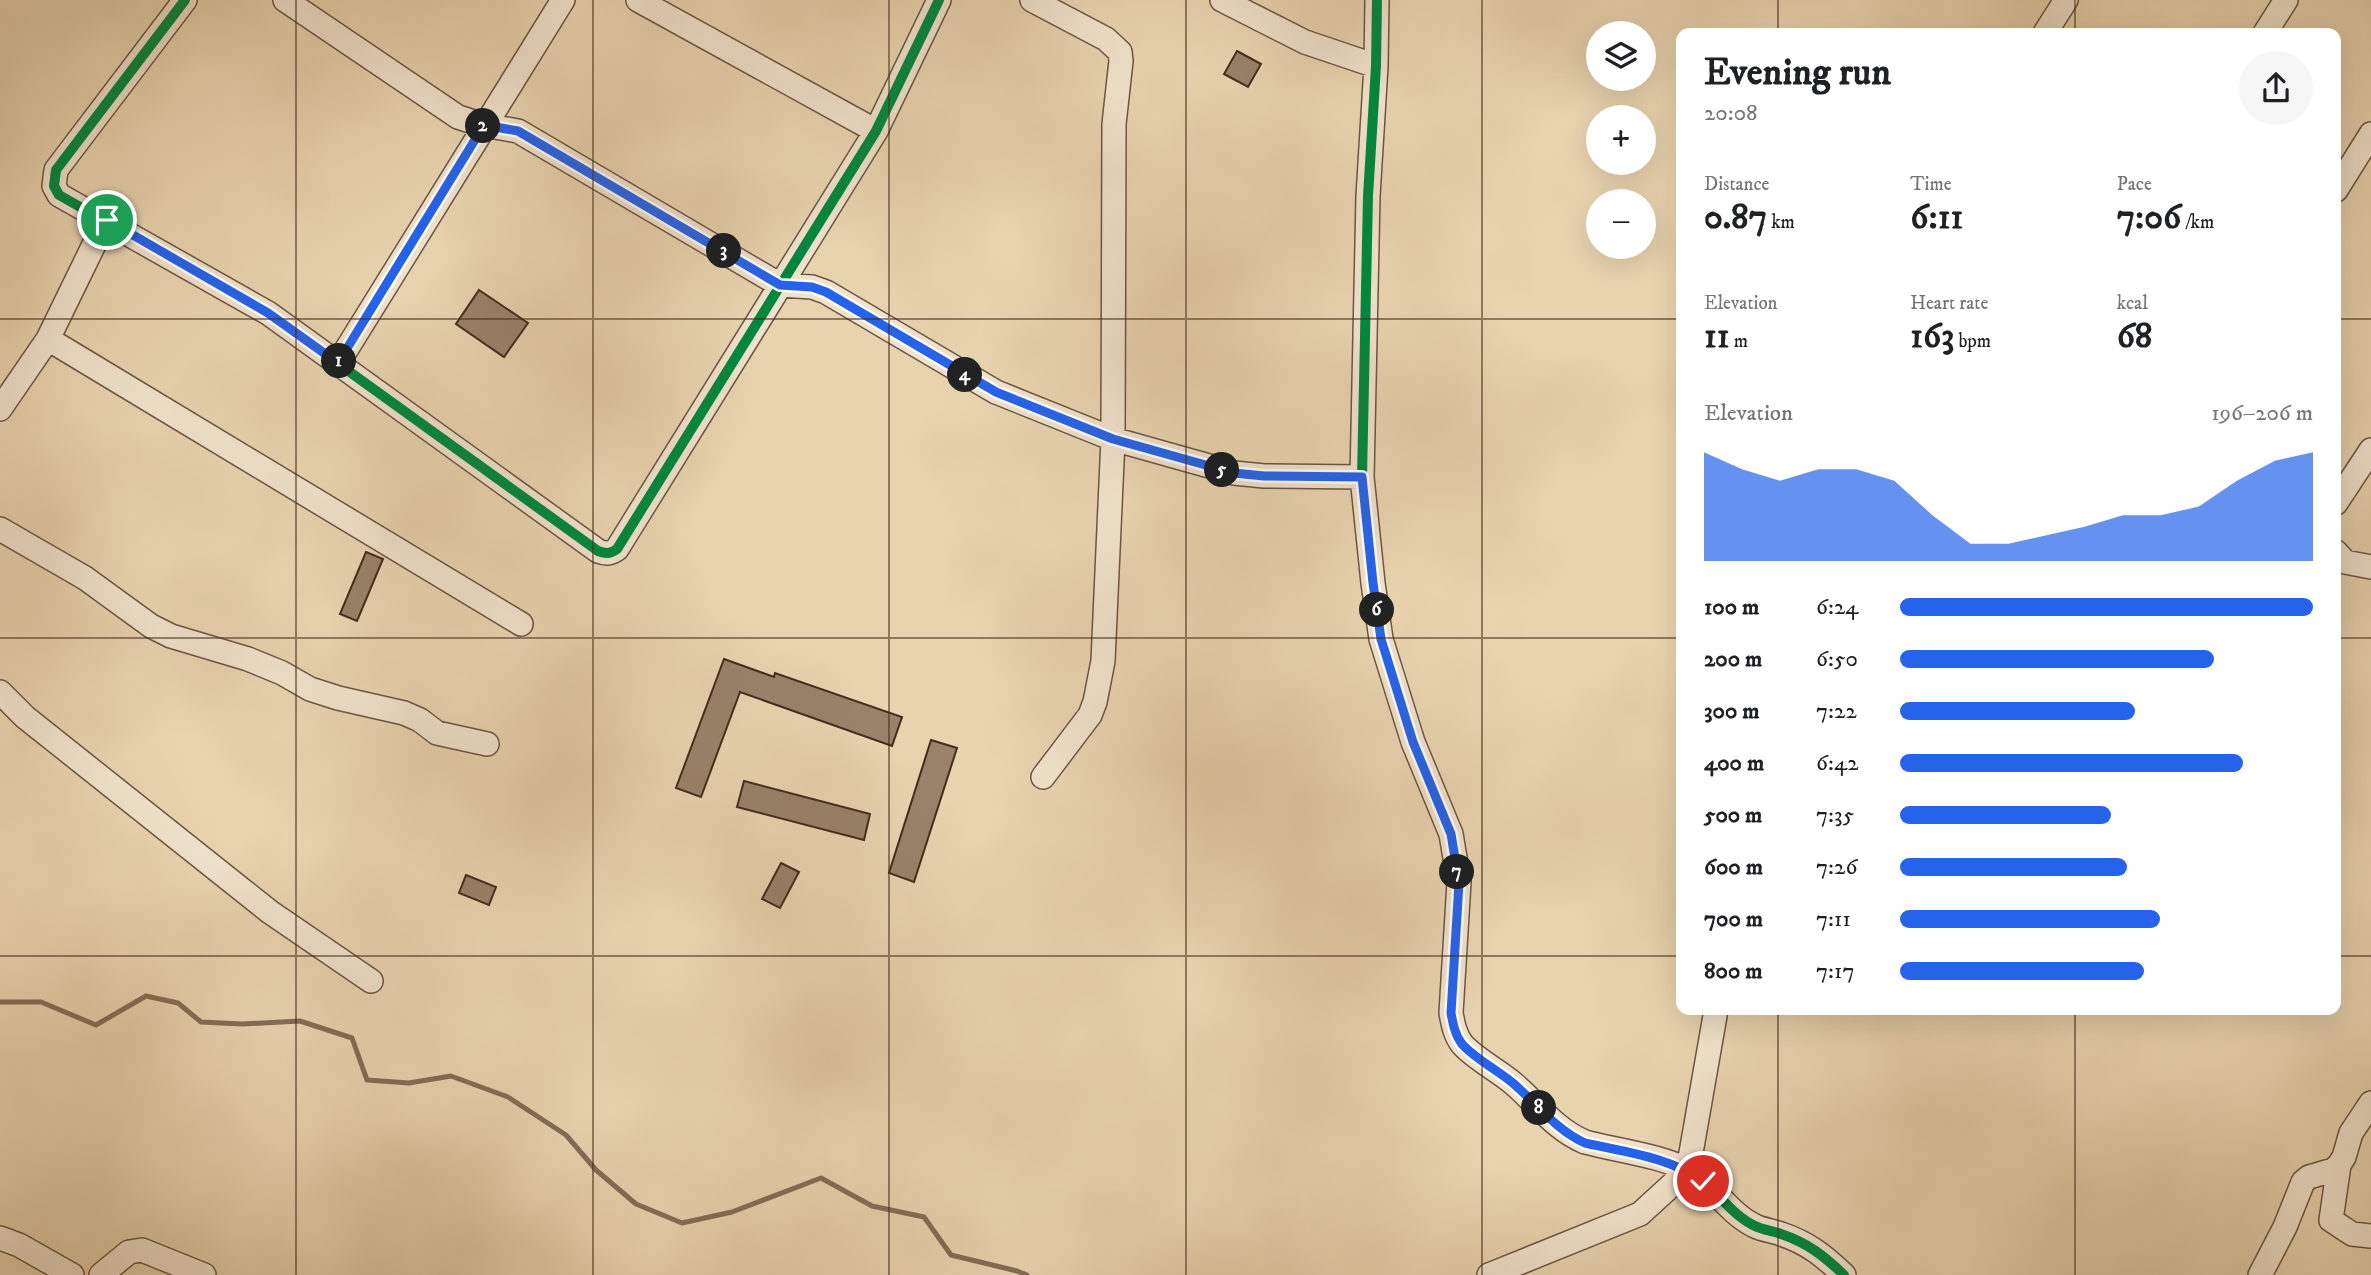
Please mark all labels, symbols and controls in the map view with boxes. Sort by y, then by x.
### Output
map controls [1586,21,1656,259]
button: layers [1586,21,1656,91]
text: Evening run [1704,49,1891,97]
button: share [2239,51,2313,125]
text: 20:08 [1704,99,1758,128]
button: + [1586,105,1656,175]
pin: 2 [466,108,500,144]
text: 2 [478,114,487,137]
text: Distance [1704,173,1769,196]
text: Time [1910,173,1952,196]
text: Pace [2117,173,2152,196]
button: − [1586,189,1656,259]
pin [77,190,137,250]
text: 0.87 [1704,196,1767,240]
text: 6:11 [1910,196,1963,240]
text: 7:06 [2117,196,2181,240]
icon: arrive [88,201,126,239]
text: km [1767,211,1795,234]
text: /km [2181,211,2214,234]
pin: 3 [706,233,742,268]
text: 3 [720,239,727,262]
text: Elevation [1704,292,1778,315]
text: Heart rate [1910,292,1988,315]
text: kcal [2117,292,2148,315]
text: 11 [1704,315,1730,359]
text: 163 [1910,315,1954,359]
text: 68 [2117,315,2152,359]
text: m [1730,330,1748,353]
text: bpm [1954,330,1991,353]
pin: 1 [322,344,356,378]
text: 1 [335,349,342,372]
pin: 4 [948,358,982,392]
text: 4 [959,363,970,386]
text: Elevation [1704,399,1793,428]
text: 196–206 m [2211,399,2313,428]
pin: 5 [1204,452,1240,488]
text: 5 [1217,458,1226,481]
pin: 6 [1360,592,1394,628]
text: 100 m [1704,593,1759,622]
text: 6:24 [1816,593,1859,622]
text: 6 [1372,598,1381,621]
text: 200 m [1704,645,1762,674]
text: 6:50 [1816,645,1858,674]
text: 300 m [1704,697,1760,726]
text: 7:22 [1816,697,1857,726]
text: 400 m [1704,749,1764,778]
text: 6:42 [1816,749,1859,778]
text: 500 m [1704,801,1762,830]
text: 7:35 [1816,801,1854,830]
text: 600 m [1704,853,1763,882]
text: 7:26 [1816,853,1857,882]
pin: 7 [1440,854,1474,890]
text: 7 [1451,860,1462,883]
text: 700 m [1704,905,1763,934]
text: 7:11 [1816,905,1851,934]
text: 800 m [1704,957,1762,986]
text: 7:17 [1816,957,1855,986]
pin: 8 [1522,1090,1556,1126]
text: 8 [1534,1096,1543,1119]
pin [1673,1151,1733,1211]
icon: check [1684,1162,1722,1200]

